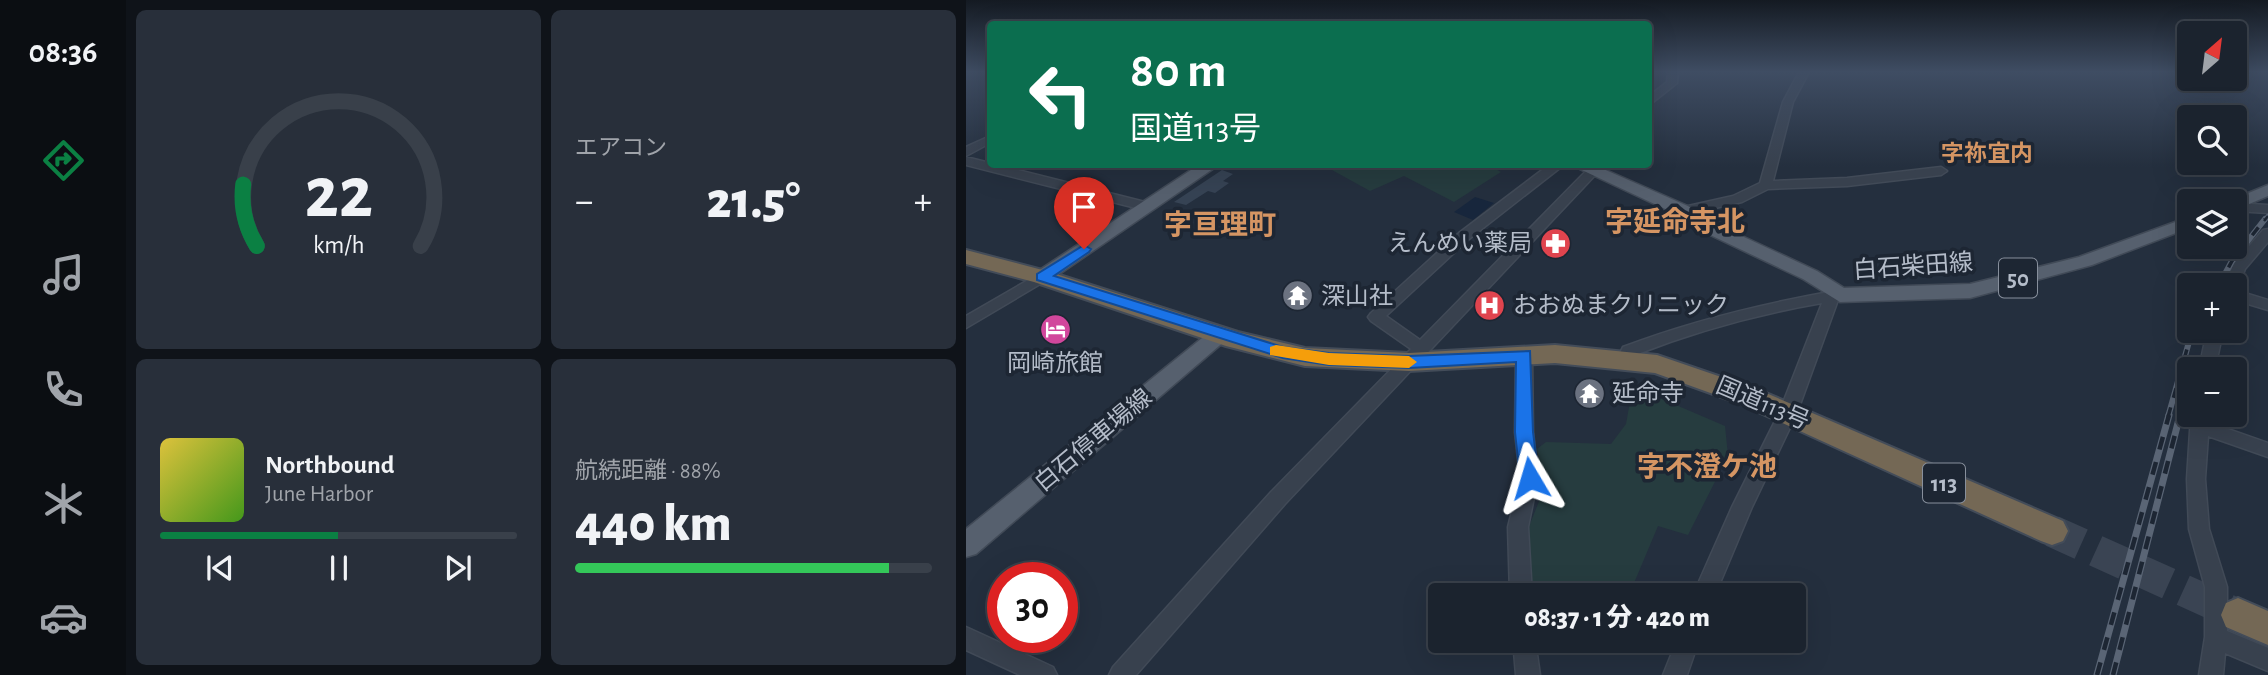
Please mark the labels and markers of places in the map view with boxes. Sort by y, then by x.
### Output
pin [1054,177,1114,249]
pharmacy icon: えんめい薬局 [1538,226,1572,260]
place label: えんめい薬局 [1388,230,1532,256]
temple icon: 深山社 [1281,279,1315,313]
place label: 深山社 [1321,283,1393,309]
hospital icon: おおぬまクリニック [1473,288,1507,322]
place label: おおぬまクリニック [1513,293,1729,318]
hotel icon: 岡崎旅館 [1038,312,1072,346]
place label: 岡崎旅館 [1007,350,1103,376]
temple icon: 延命寺 [1572,376,1606,410]
place label: 延命寺 [1612,380,1684,406]

